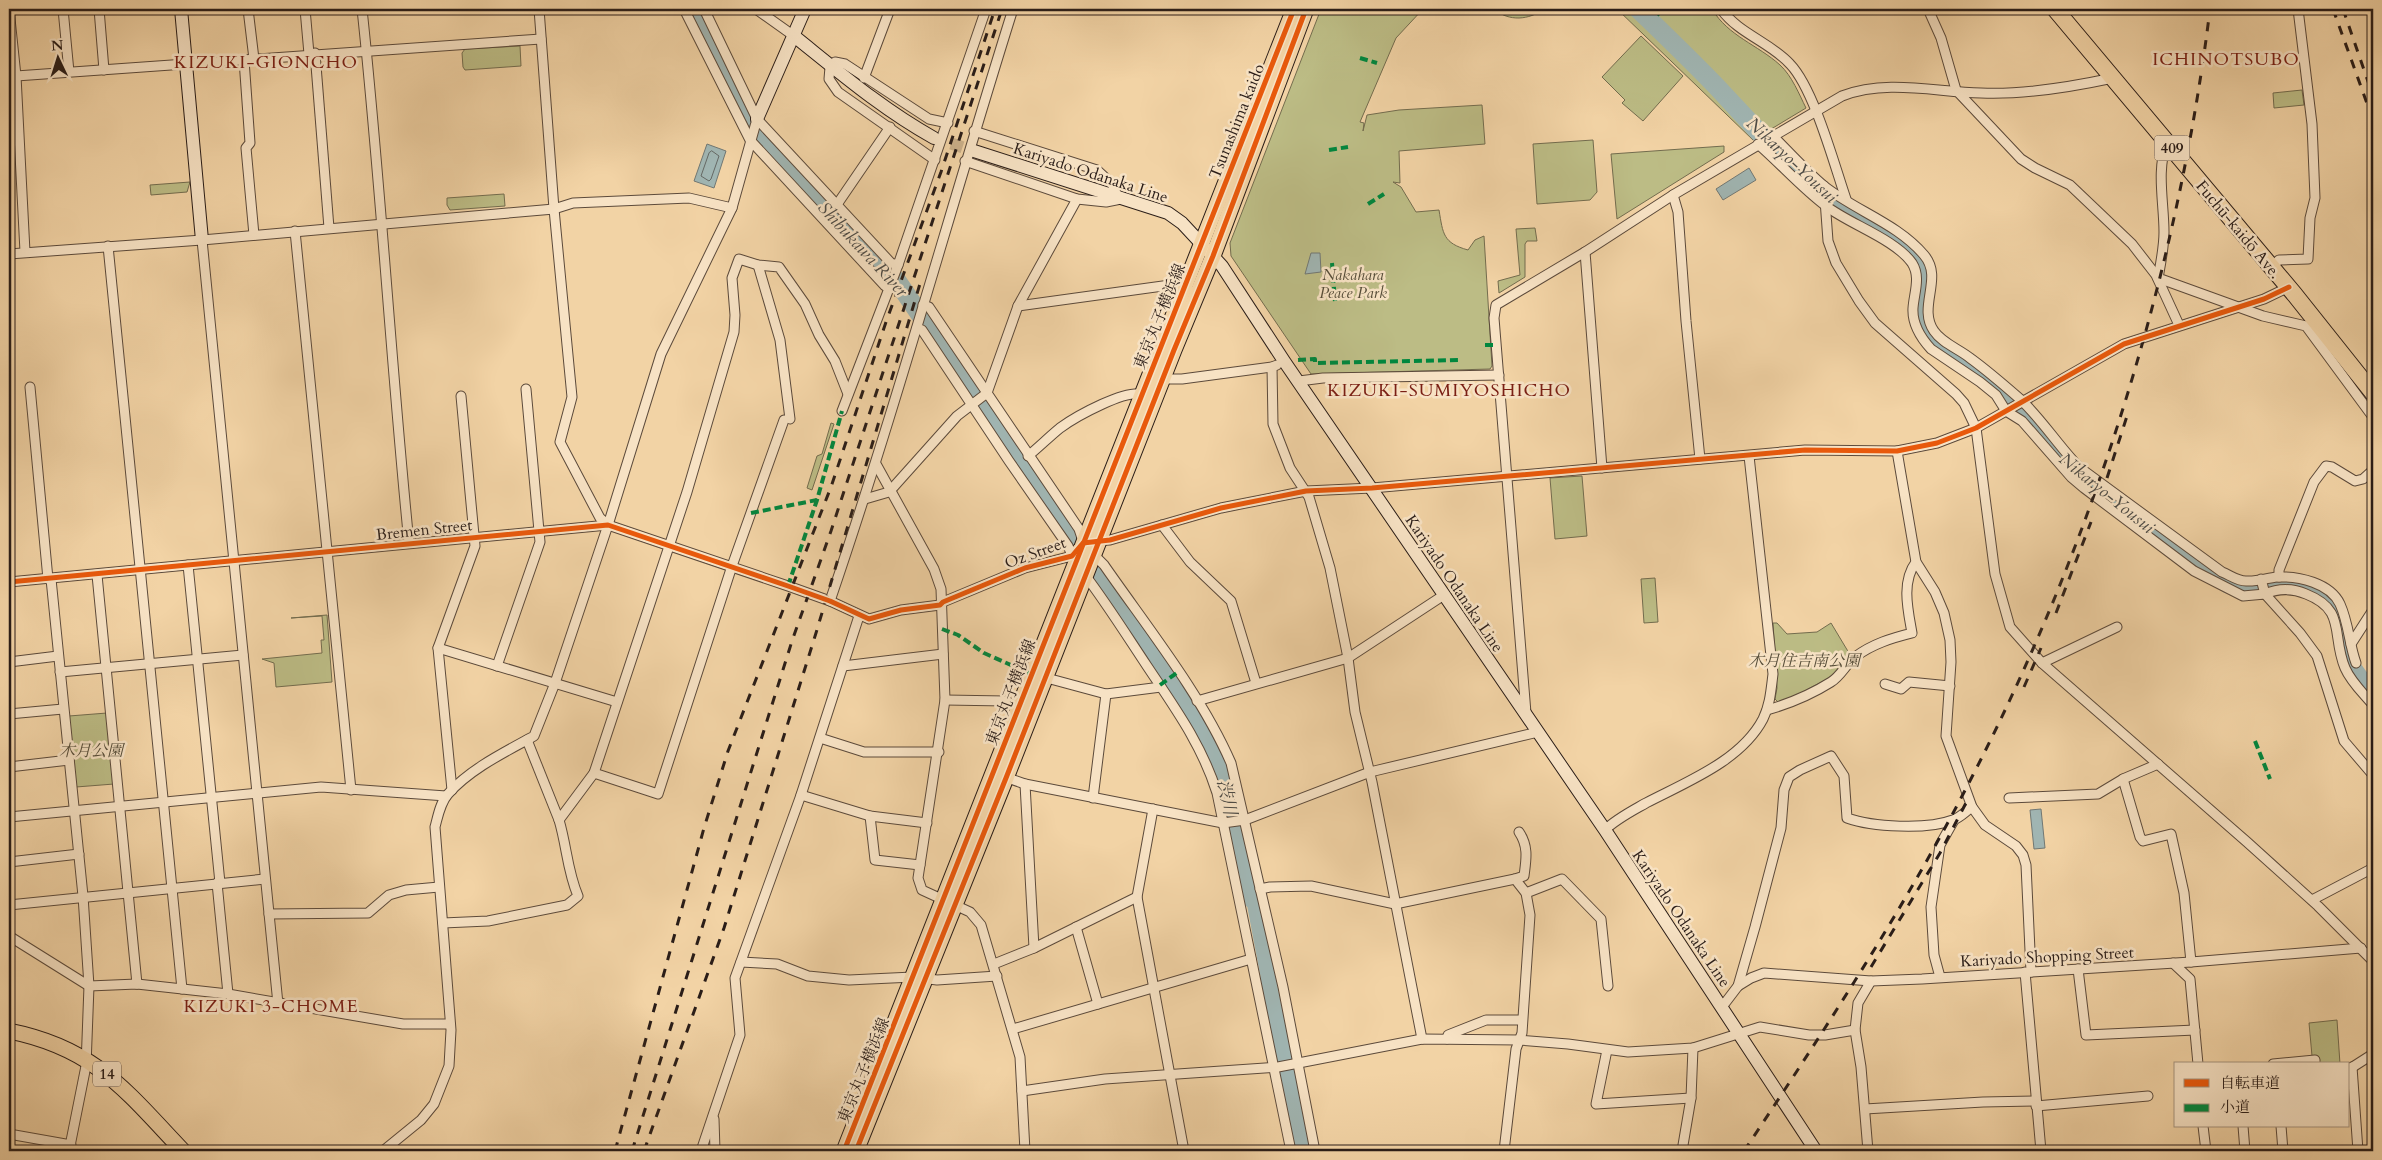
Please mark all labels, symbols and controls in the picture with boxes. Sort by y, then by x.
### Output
north arrow [32,32,82,82]
text: N [50,36,64,55]
district label: ICHINOTSUBO [2152,47,2300,72]
district label: KIZUKI-GIONCHO [174,50,358,75]
street label: Tsunashima kaido [1204,60,1270,182]
water label: Nikaryo-Yousui [1741,112,1843,210]
road number: 409 [2154,136,2190,160]
street label: Kariyado Odanaka Line [1010,138,1171,208]
street label: Fuchū-kaidō Ave. [2191,176,2286,283]
water label: Shibukawa River [812,196,914,303]
street label: 東京丸子横浜線 [1129,260,1191,372]
park label: Nakahara Peace Park [1319,264,1387,304]
district label: KIZUKI-SUMIYOSHICHO [1327,378,1571,403]
water label: Nikaryo-Yousui [2054,447,2161,540]
street label: Kariyado Odanaka Line [1400,510,1508,657]
street label: Bremen Street [375,514,473,546]
street label: Oz Street [1002,532,1069,574]
street label: 東京丸子横浜線 [981,636,1041,749]
park label: 木月住吉南公園 [1748,650,1863,672]
park label: 木月公園 [59,740,126,762]
water label: 渋川 [1211,777,1243,819]
street label: Kariyado Odanaka Line [1627,845,1735,992]
street label: Kariyado Shopping Street [1960,941,2134,973]
district label: KIZUKI 3-CHOME [183,994,359,1019]
street label: 東京丸子横浜線 [833,1014,895,1126]
road number: 14 [93,1062,121,1086]
legend [2174,1062,2350,1128]
text: 自転車道 [2220,1073,2280,1093]
text: 小道 [2220,1097,2250,1117]

